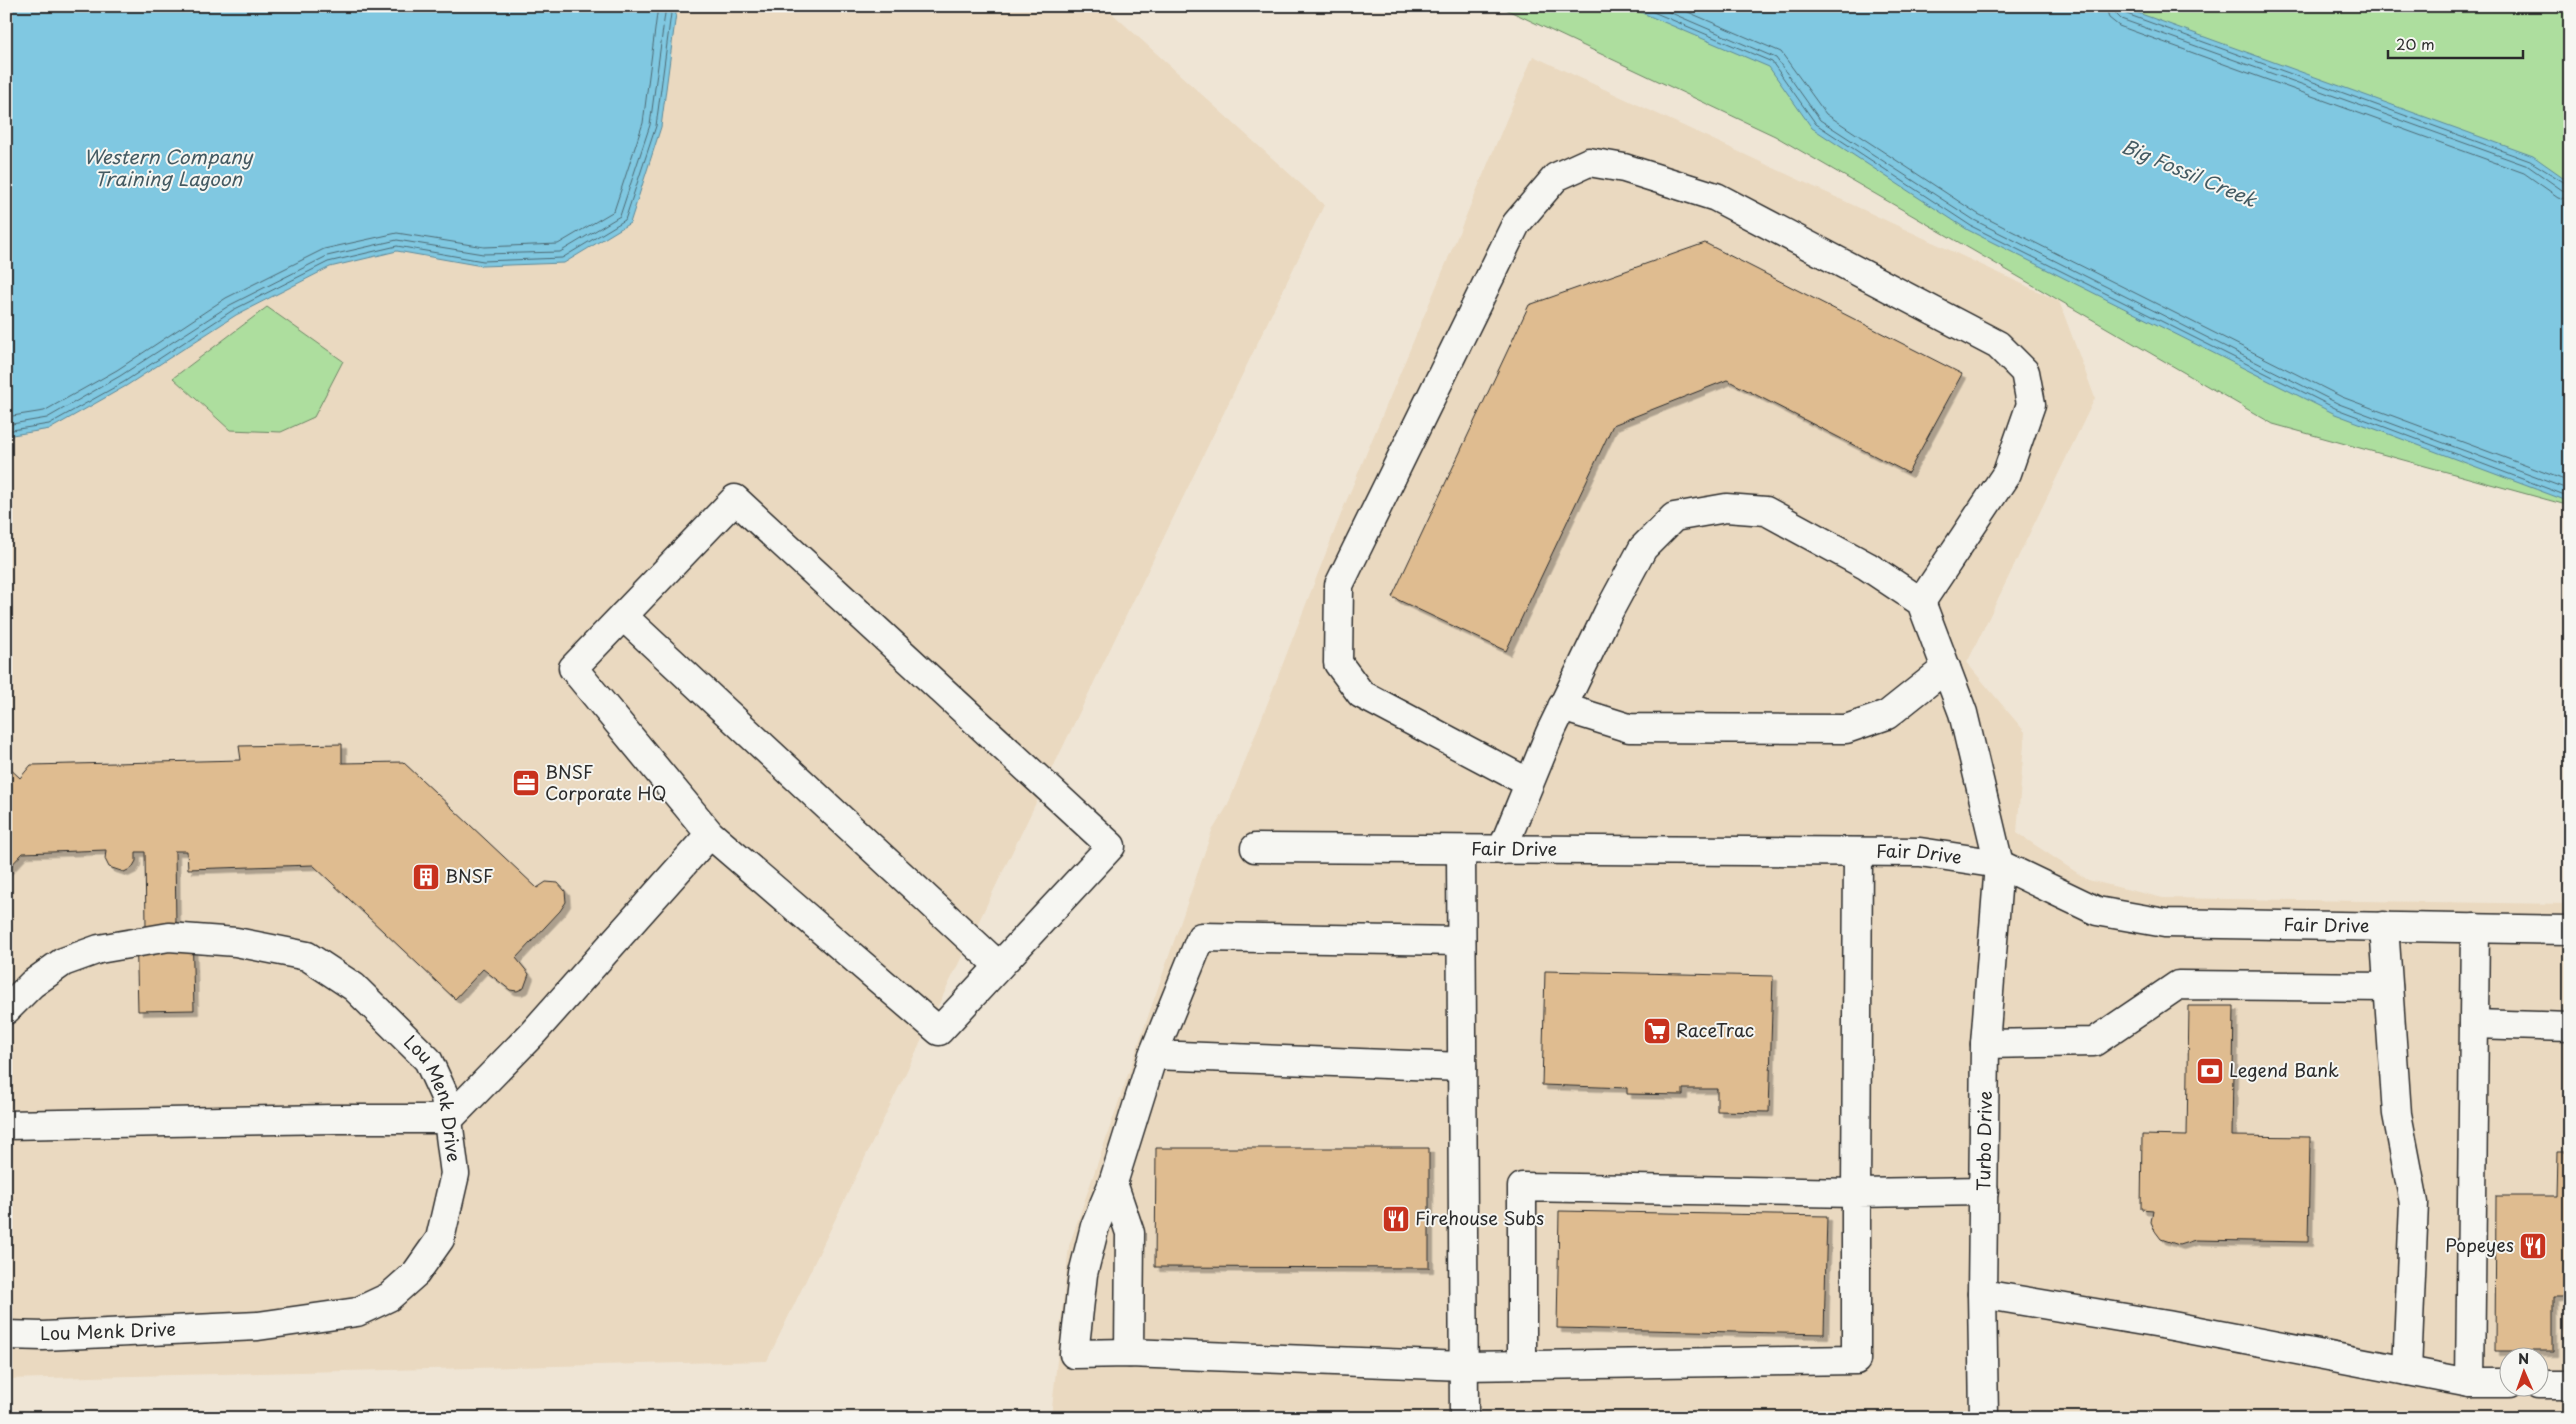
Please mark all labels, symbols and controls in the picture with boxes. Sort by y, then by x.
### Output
scale bar [2388,28,2524,60]
text: 20 m [2396,32,2435,55]
water label: Big Fossil Creek [2118,131,2262,214]
water label: Western Company Training Lagoon [83,142,254,192]
place label: BNSF Corporate HQ [545,758,666,806]
office icon: BNSF Corporate HQ [511,768,541,798]
street label: Fair Drive [1471,834,1557,862]
street label: Fair Drive [1876,837,1964,870]
building icon: BNSF [411,862,441,892]
place label: BNSF [445,862,493,889]
street label: Fair Drive [2283,910,2370,939]
supermarket icon: RaceTrac [1642,1016,1672,1046]
place label: RaceTrac [1676,1016,1754,1043]
street label: Lou Menk Drive [398,1028,468,1163]
bank icon: Legend Bank [2195,1056,2225,1086]
place label: Legend Bank [2229,1056,2339,1083]
street label: Turbo Drive [1969,1091,1998,1191]
restaurant icon: Firehouse Subs [1381,1204,1411,1234]
place label: Firehouse Subs [1415,1204,1544,1231]
place label: Popeyes [2445,1231,2514,1258]
restaurant icon: Popeyes [2518,1231,2548,1261]
street label: Lou Menk Drive [40,1315,176,1346]
north arrow [2498,1346,2548,1396]
text: N [2518,1348,2529,1369]

